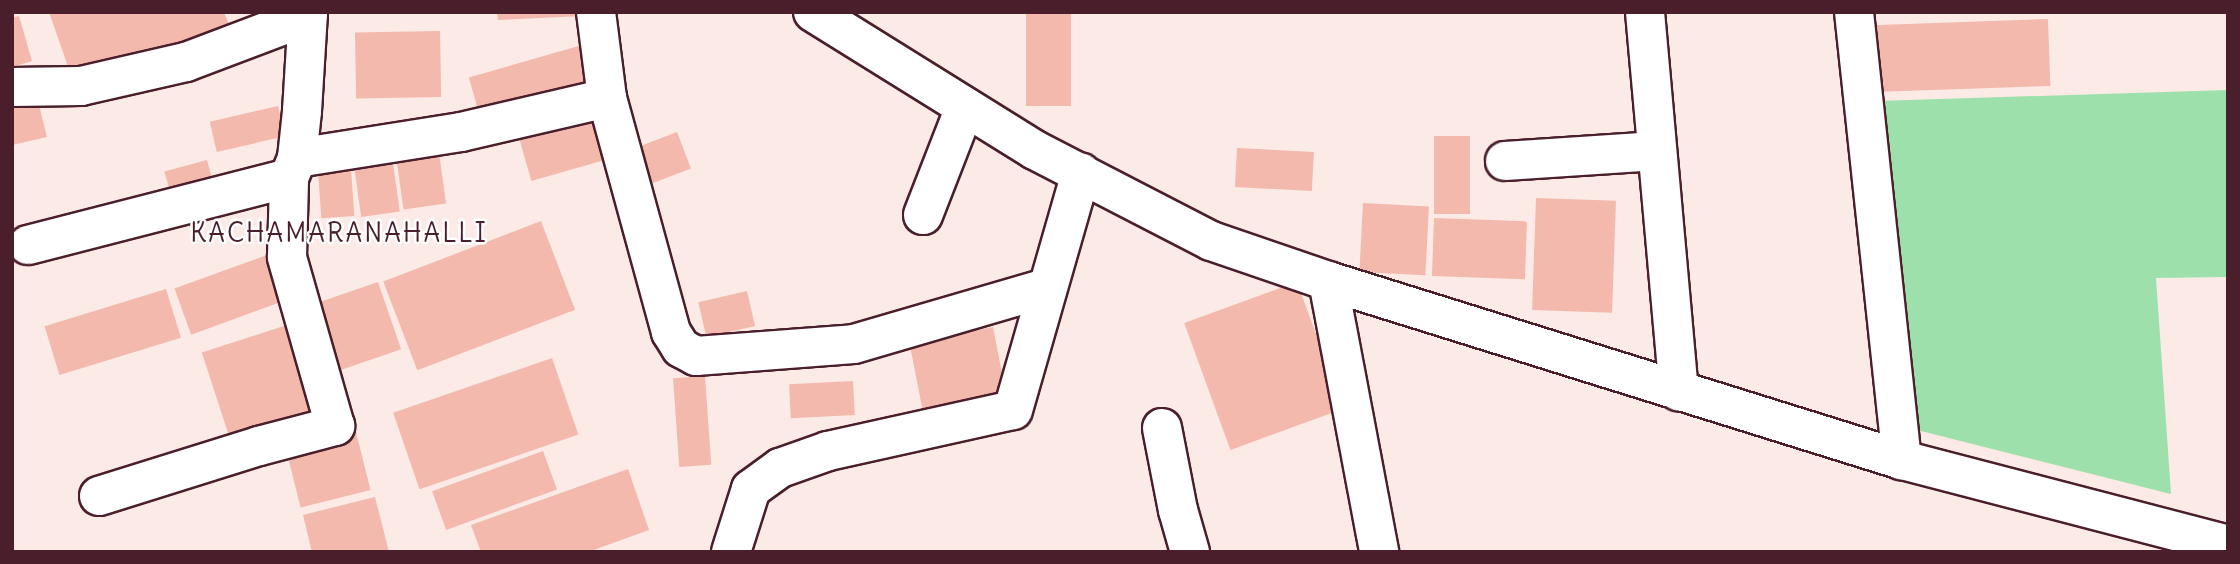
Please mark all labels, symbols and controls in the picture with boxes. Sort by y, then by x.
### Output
district label: KACHAMARANAHALLI [192,217,486,249]

